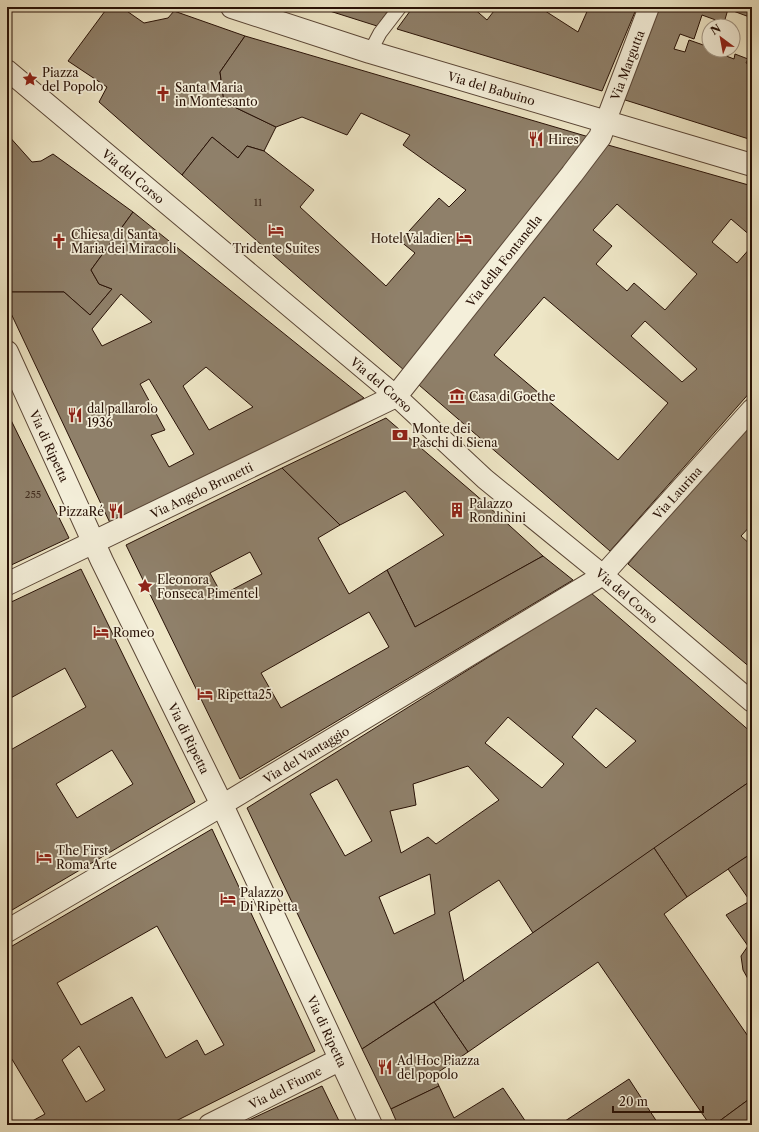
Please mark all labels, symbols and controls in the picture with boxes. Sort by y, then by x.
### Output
north arrow [701,18,741,58]
text: N [708,21,724,38]
street label: Via Margutta [607,27,647,103]
place label: Piazza del Popolo [42,65,103,94]
street label: Via del Babuino [445,68,537,108]
place icon: Piazza del Popolo [21,70,39,88]
place label: Santa Maria in Montesanto [175,80,258,109]
church icon: Santa Maria in Montesanto [154,85,172,103]
restaurant icon: Hires [527,130,545,148]
place label: Hires [548,132,579,147]
street label: Via del Corso [98,145,168,206]
house number: 11 [254,196,263,209]
street label: Via della Fontanella [462,211,545,310]
hotel icon: Tridente Suites [267,221,285,239]
place label: Chiesa di Santa Maria dei Miracoli [71,227,177,256]
hotel icon: Hotel Valadier [455,229,473,247]
place label: Hotel Valadier [371,231,452,246]
church icon: Chiesa di Santa Maria dei Miracoli [50,232,68,250]
place label: Tridente Suites [232,241,320,256]
street label: Via del Corso [347,353,416,415]
museum icon: Casa di Goethe [448,387,466,405]
place label: Casa di Goethe [469,389,556,404]
place label: dal pallarolo 1936 [87,401,158,430]
restaurant icon: dal pallarolo 1936 [66,406,84,424]
street label: Via di Ripetta [26,407,73,485]
place label: Monte dei Paschi di Siena [412,421,498,450]
bank icon: Monte dei Paschi di Siena [391,426,409,444]
street label: Via Angelo Brunetti [147,459,255,522]
street label: Via Laurina [649,462,705,523]
house number: 255 [25,488,41,501]
place label: Palazzo Rondinini [469,496,526,525]
building icon: Palazzo Rondinini [448,501,466,519]
restaurant icon: PizzaRé [107,502,125,520]
place label: PizzaRé [58,504,104,519]
street label: Via del Corso [592,564,661,626]
place label: Eleonora Fonseca Pimentel [157,572,259,601]
place icon: Eleonora Fonseca Pimentel [136,577,154,595]
hotel icon: Romeo [92,623,110,641]
place label: Romeo [113,625,154,640]
hotel icon: Ripetta25 [196,685,214,703]
place label: Ripetta25 [217,687,272,702]
street label: Via di Ripetta [165,699,213,777]
street label: Via del Vantaggio [259,723,352,787]
place label: The First Roma Arte [56,843,117,872]
hotel icon: The First Roma Arte [35,848,53,866]
place label: Palazzo Di Ripetta [240,885,299,914]
hotel icon: Palazzo Di Ripetta [219,890,237,908]
street label: Via di Ripetta [304,992,351,1070]
place label: Ad Hoc Piazza del popolo [396,1053,480,1082]
restaurant icon: Ad Hoc Piazza del popolo [376,1058,394,1076]
street label: Via del Fiume [245,1063,324,1112]
scale bar [613,1088,703,1114]
text: 20 m [619,1094,648,1109]

